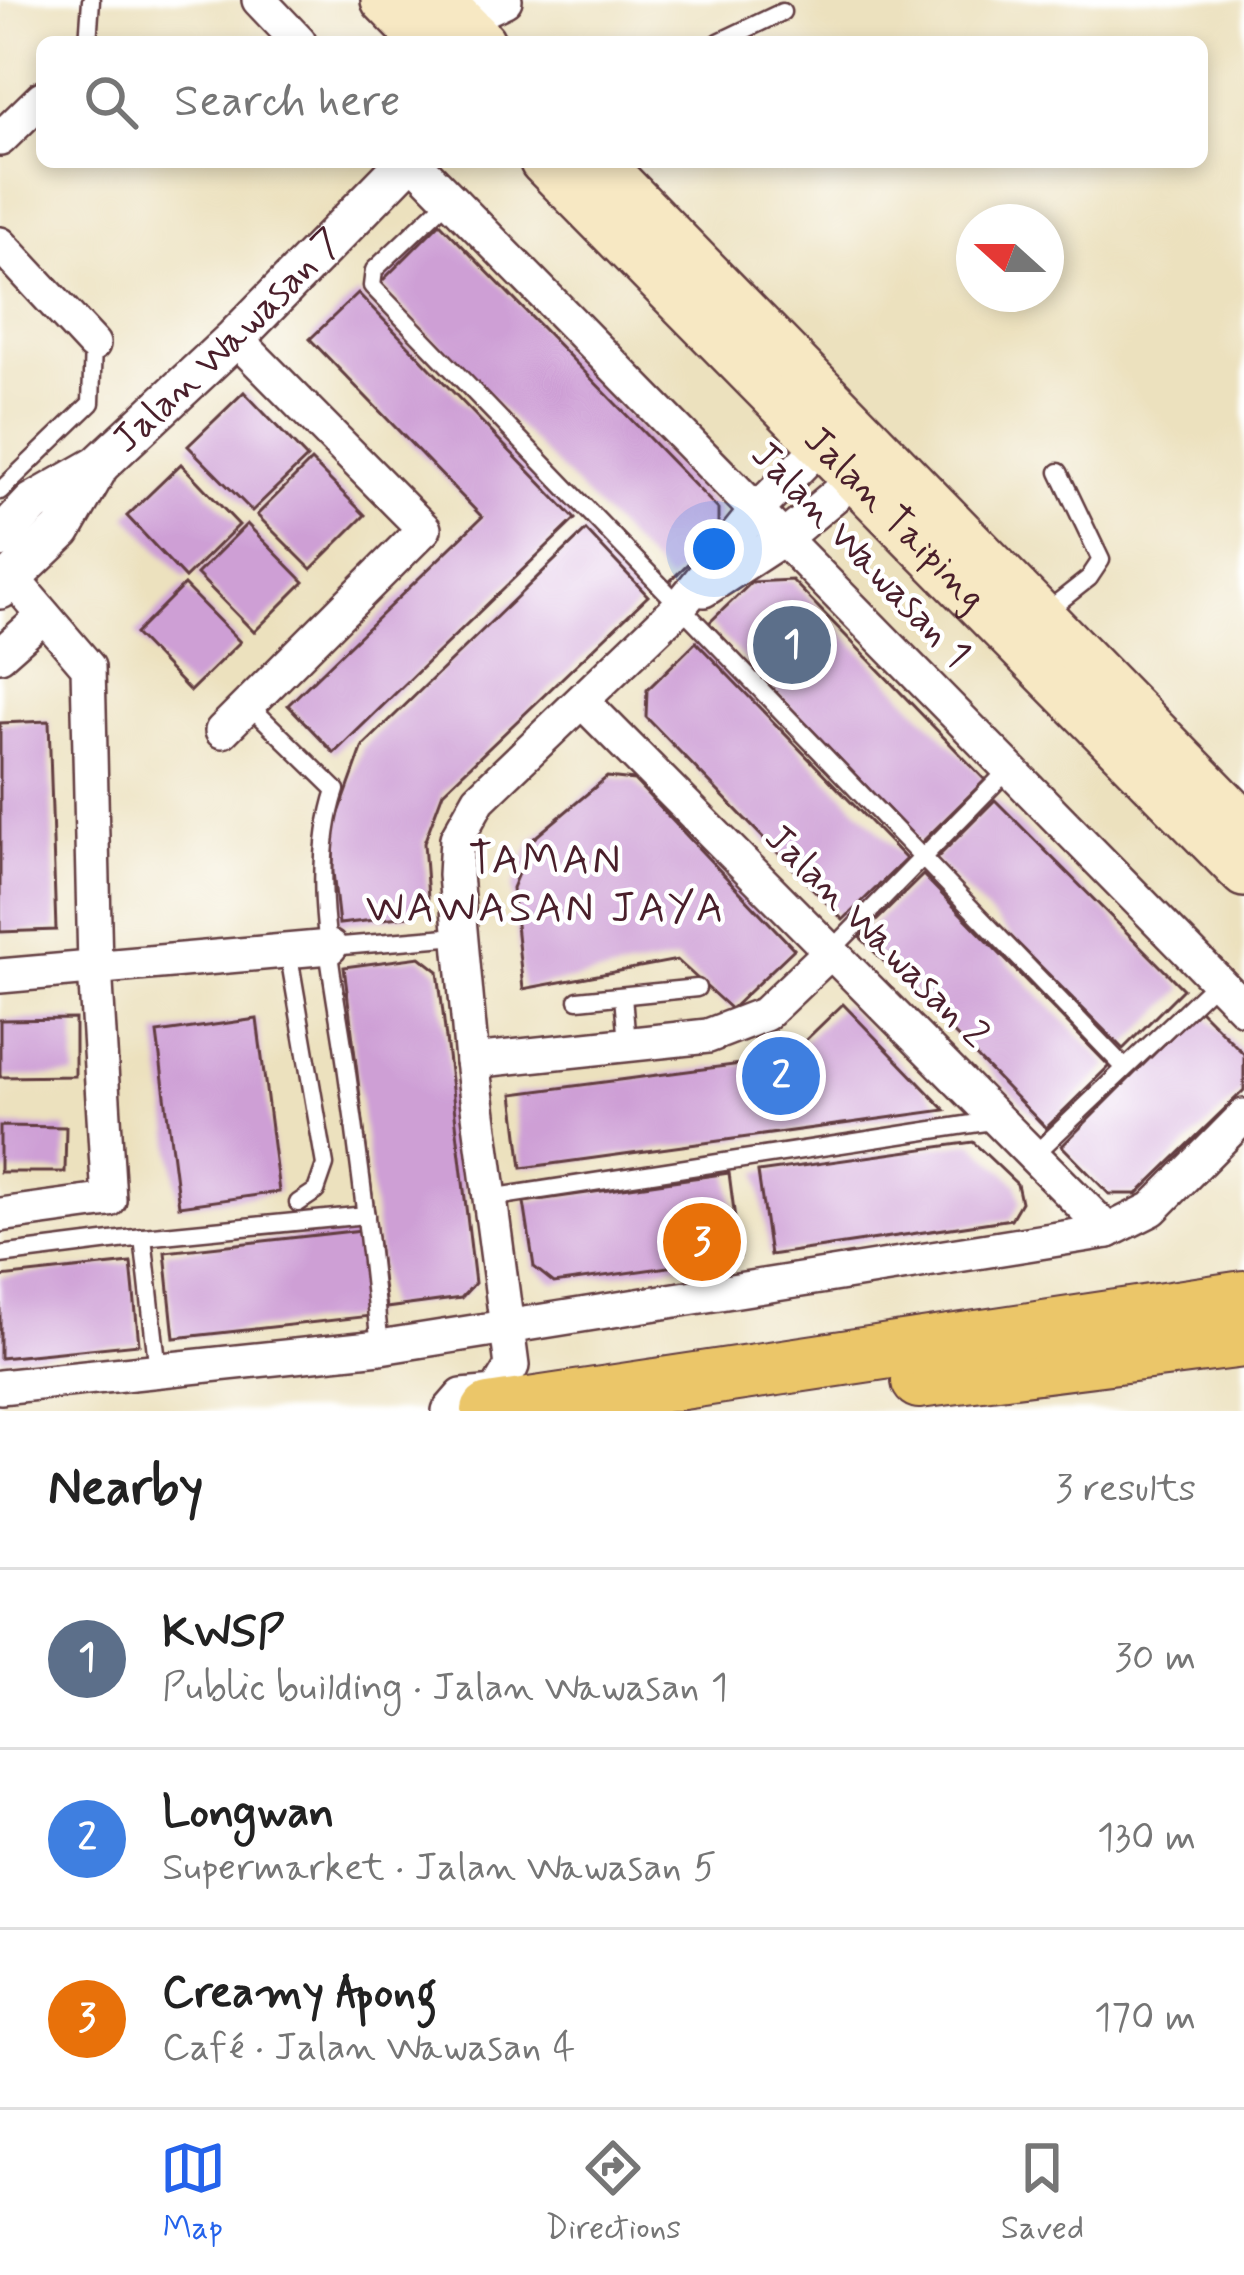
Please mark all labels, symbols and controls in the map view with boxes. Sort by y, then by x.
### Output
search box [36,36,1208,168]
icon: search [78,69,144,135]
text: Search here [174,73,401,132]
north arrow [956,204,1064,312]
street label: Jalan Wawasan 7 [102,217,354,465]
street label: Jalan Taiping [792,415,997,623]
street label: Jalan Wawasan 1 [740,431,980,679]
your location [684,519,744,579]
pin: 1 [753,600,831,690]
street label: Jalan Wawasan 2 [753,814,999,1060]
district label: TAMAN WAWASAN JAYA [366,834,726,937]
pin: 2 [742,1031,820,1121]
pin: 3 [663,1197,741,1287]
text: Nearby [48,1456,203,1522]
text: 3 results [1055,1464,1196,1515]
text: KWSP [162,1604,284,1663]
text: 1 [78,1633,96,1684]
text: 30 m [1114,1633,1196,1684]
text: Public building · Jalan Wawasan 1 [162,1663,728,1714]
text: Longwan [162,1784,334,1843]
text: 2 [77,1813,97,1864]
text: 130 m [1097,1813,1196,1864]
text: Supermarket · Jalan Wawasan 5 [162,1843,716,1894]
text: Creamy Apong [162,1964,437,2023]
text: 3 [78,1993,96,2044]
text: 170 m [1094,1993,1196,2044]
text: Café · Jalan Wawasan 4 [162,2023,575,2074]
tab: Map [160,2135,226,2251]
tab: Directions [545,2135,681,2251]
tab: Saved [1001,2135,1084,2251]

